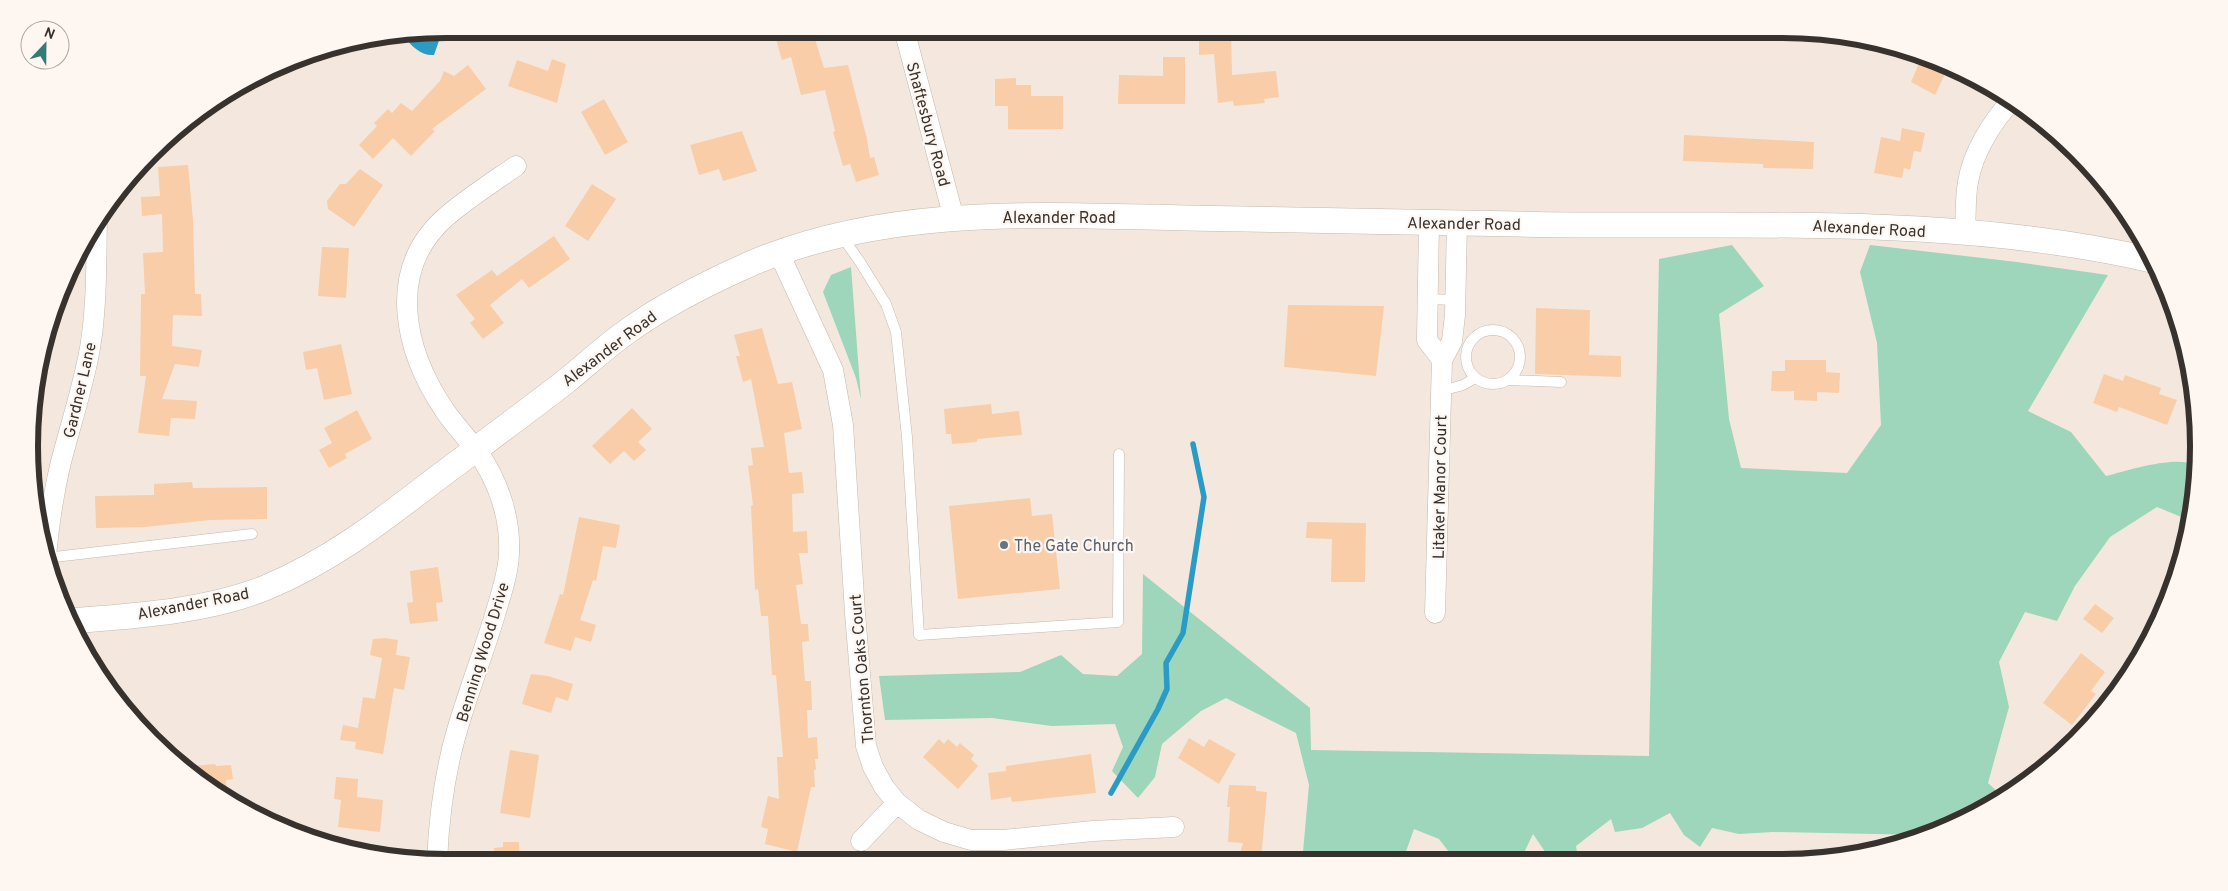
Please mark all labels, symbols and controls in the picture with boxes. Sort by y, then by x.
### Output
north arrow [20,20,70,70]
text: N [41,25,57,44]
street label: Shaftesbury Road [901,60,953,189]
street label: Alexander Road [1002,209,1116,229]
street label: Alexander Road [1407,214,1521,236]
street label: Alexander Road [1812,217,1926,243]
street label: Alexander Road [559,307,662,392]
street label: Gardner Lane [60,341,102,440]
street label: Litaker Manor Court [1430,415,1452,559]
place label: The Gate Church [1014,537,1134,557]
marker: The Gate Church [998,539,1010,551]
street label: Benning Wood Drive [453,580,515,725]
street label: Alexander Road [136,584,251,626]
street label: Thornton Oaks Court [846,593,879,744]

